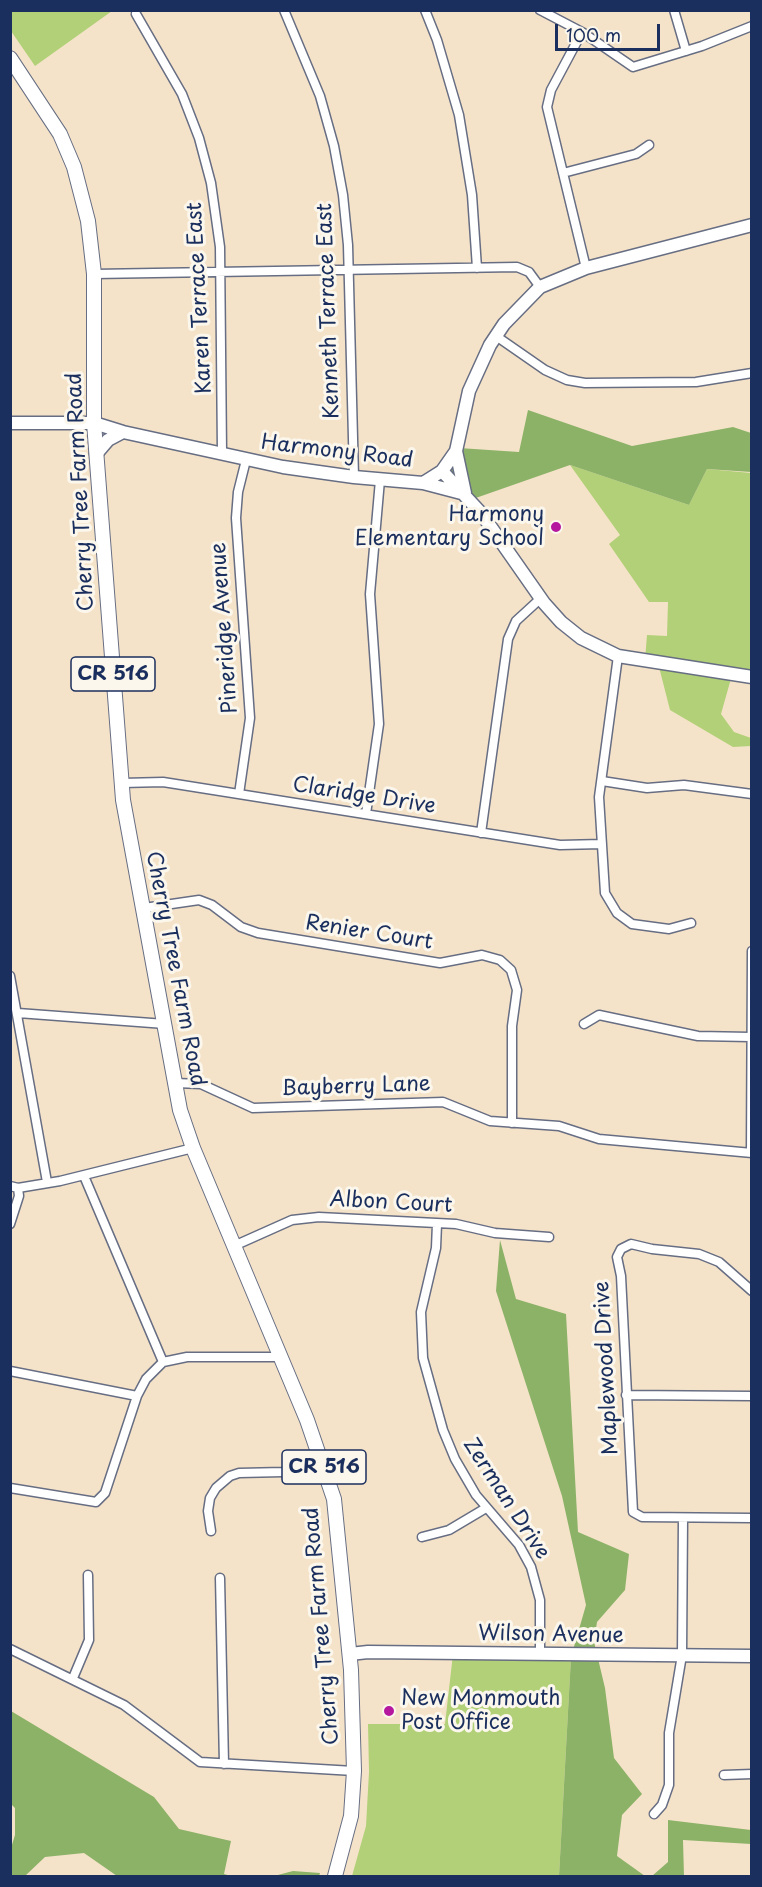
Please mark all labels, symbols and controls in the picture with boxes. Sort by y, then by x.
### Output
scale bar [558,12,663,50]
text: 100 m [566,21,621,48]
street label: Karen Terrace East [182,201,218,395]
street label: Kenneth Terrace East [313,203,345,419]
street label: Cherry Tree Farm Road [62,372,100,612]
street label: Harmony Road [259,430,415,474]
place label: Harmony Elementary School [355,502,544,552]
marker: Harmony Elementary School [549,520,563,534]
street label: Pineridge Avenue [206,542,244,714]
road number: CR 516 [71,657,155,691]
street label: Claridge Drive [291,772,437,820]
street label: Cherry Tree Farm Road [140,849,210,1089]
street label: Renier Court [304,911,434,955]
street label: Bayberry Lane [281,1072,431,1102]
street label: Albon Court [329,1187,453,1219]
street label: Maplewood Drive [590,1280,624,1456]
street label: Zerman Drive [457,1434,555,1564]
road number: CR 516 [282,1450,366,1484]
street label: Cherry Tree Farm Road [299,1506,345,1746]
street label: Wilson Avenue [478,1621,624,1649]
place label: New Monmouth Post Office [401,1686,561,1736]
marker: New Monmouth Post Office [382,1704,396,1718]

